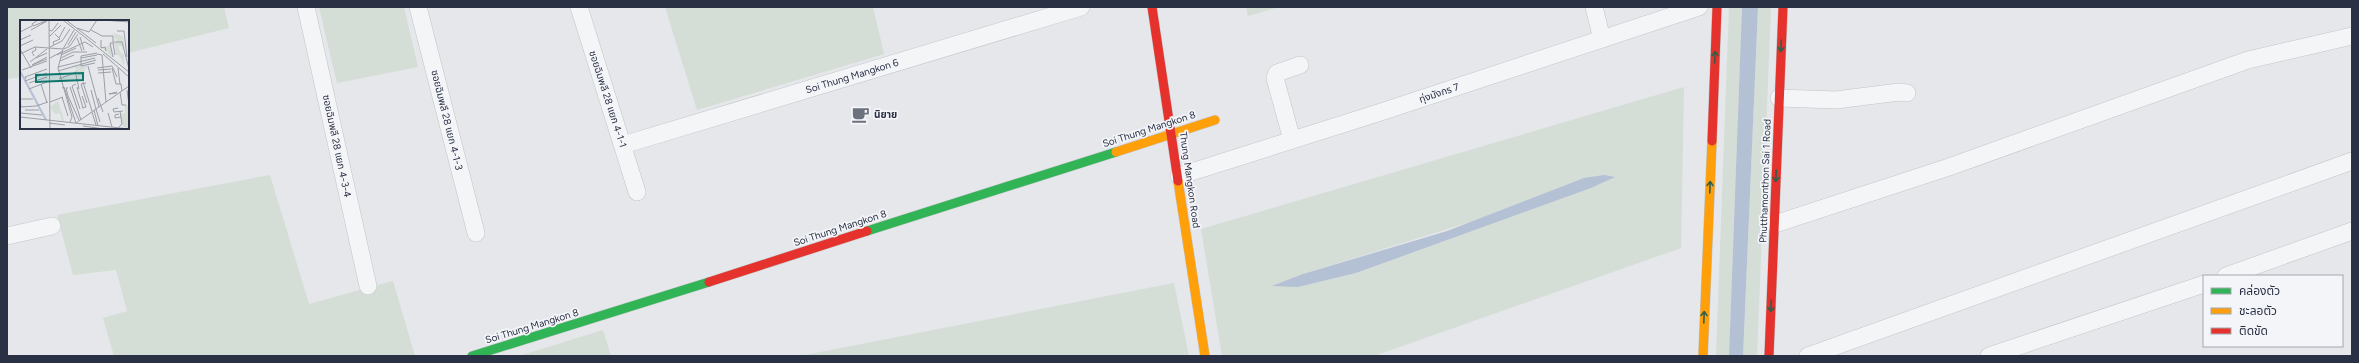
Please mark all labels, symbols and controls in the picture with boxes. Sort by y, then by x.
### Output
inset map [20,20,129,129]
one-way arrow [1778,39,1785,52]
street label: ซอยฉิมพลี 28 แยก 4-1-1 [586,49,630,149]
one-way arrow [1711,51,1719,64]
street label: Soi Thung Mangkon 6 [804,56,900,96]
street label: ซอยฉิมพลี 28 แยก 4-1-3 [428,69,466,171]
street label: ทุ่งมังกร 7 [1417,80,1461,106]
street label: ซอยฉิมพลี 28 แยก 4-3-4 [320,93,354,199]
cafe icon: นิยาย [851,104,871,124]
place label: นิยาย [874,108,897,121]
street label: Soi Thung Mangkon 8 [1101,108,1197,150]
street label: Phutthamonthon Sai 1 Road [1756,119,1774,243]
street label: Thung Mangkon Road [1177,131,1203,229]
one-way arrow [1773,169,1780,182]
one-way arrow [1706,181,1713,194]
street label: Soi Thung Mangkon 8 [792,207,888,249]
legend [2203,275,2343,347]
text: คล่องตัว [2239,284,2280,298]
one-way arrow [1768,299,1775,312]
text: ชะลอตัว [2239,304,2277,318]
street label: Soi Thung Mangkon 8 [484,306,580,346]
one-way arrow [1701,311,1708,324]
text: ติดขัด [2239,324,2268,338]

